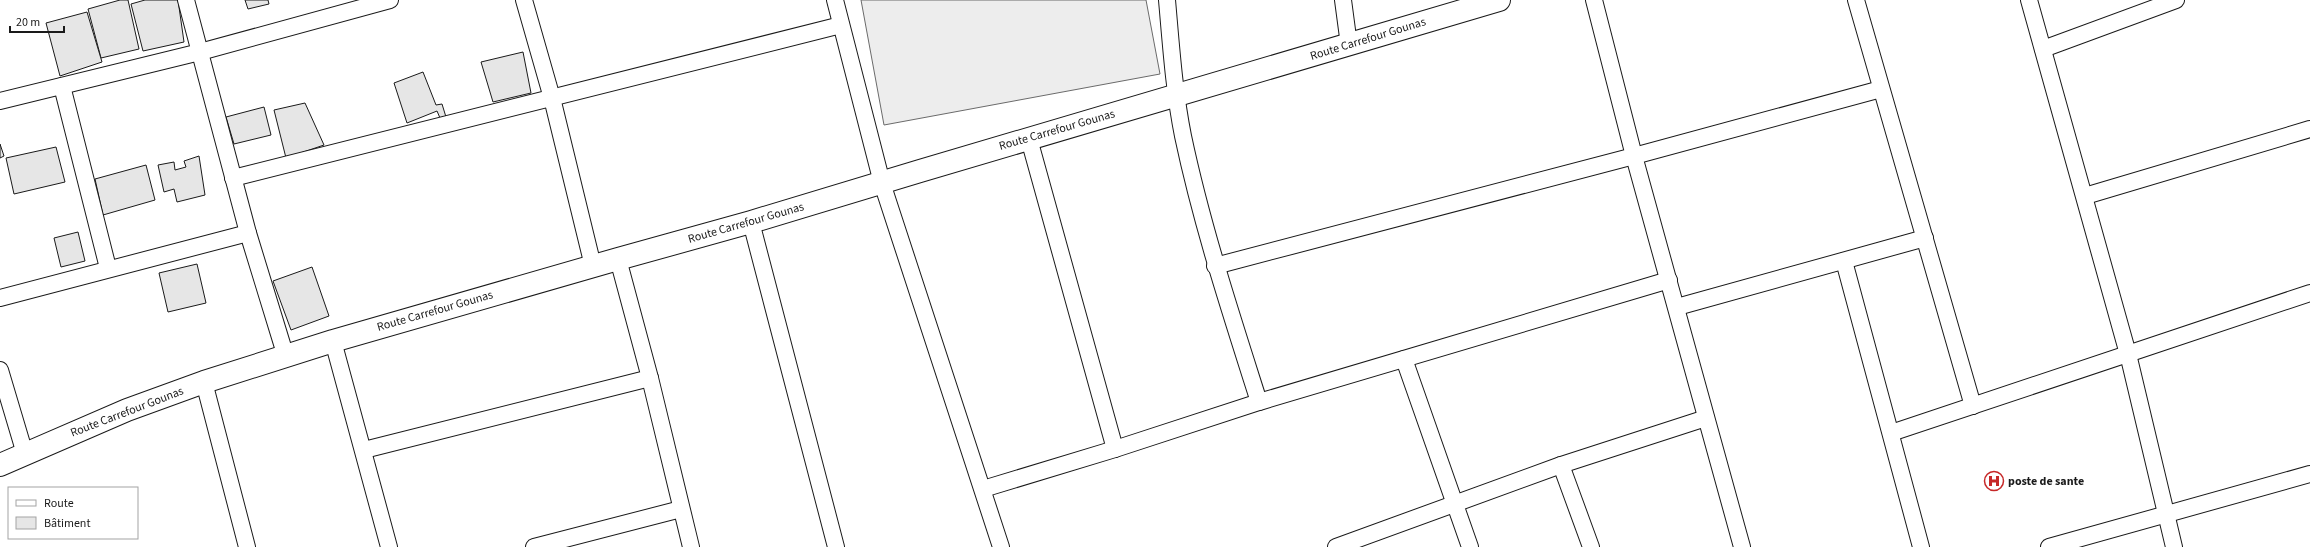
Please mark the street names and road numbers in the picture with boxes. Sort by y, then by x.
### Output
street label: Route Carrefour Gounas [1308,13,1428,65]
street label: Route Carrefour Gounas [997,105,1117,155]
street label: Route Carrefour Gounas [686,198,806,248]
street label: Route Carrefour Gounas [375,286,495,336]
street label: Route Carrefour Gounas [68,383,186,441]

